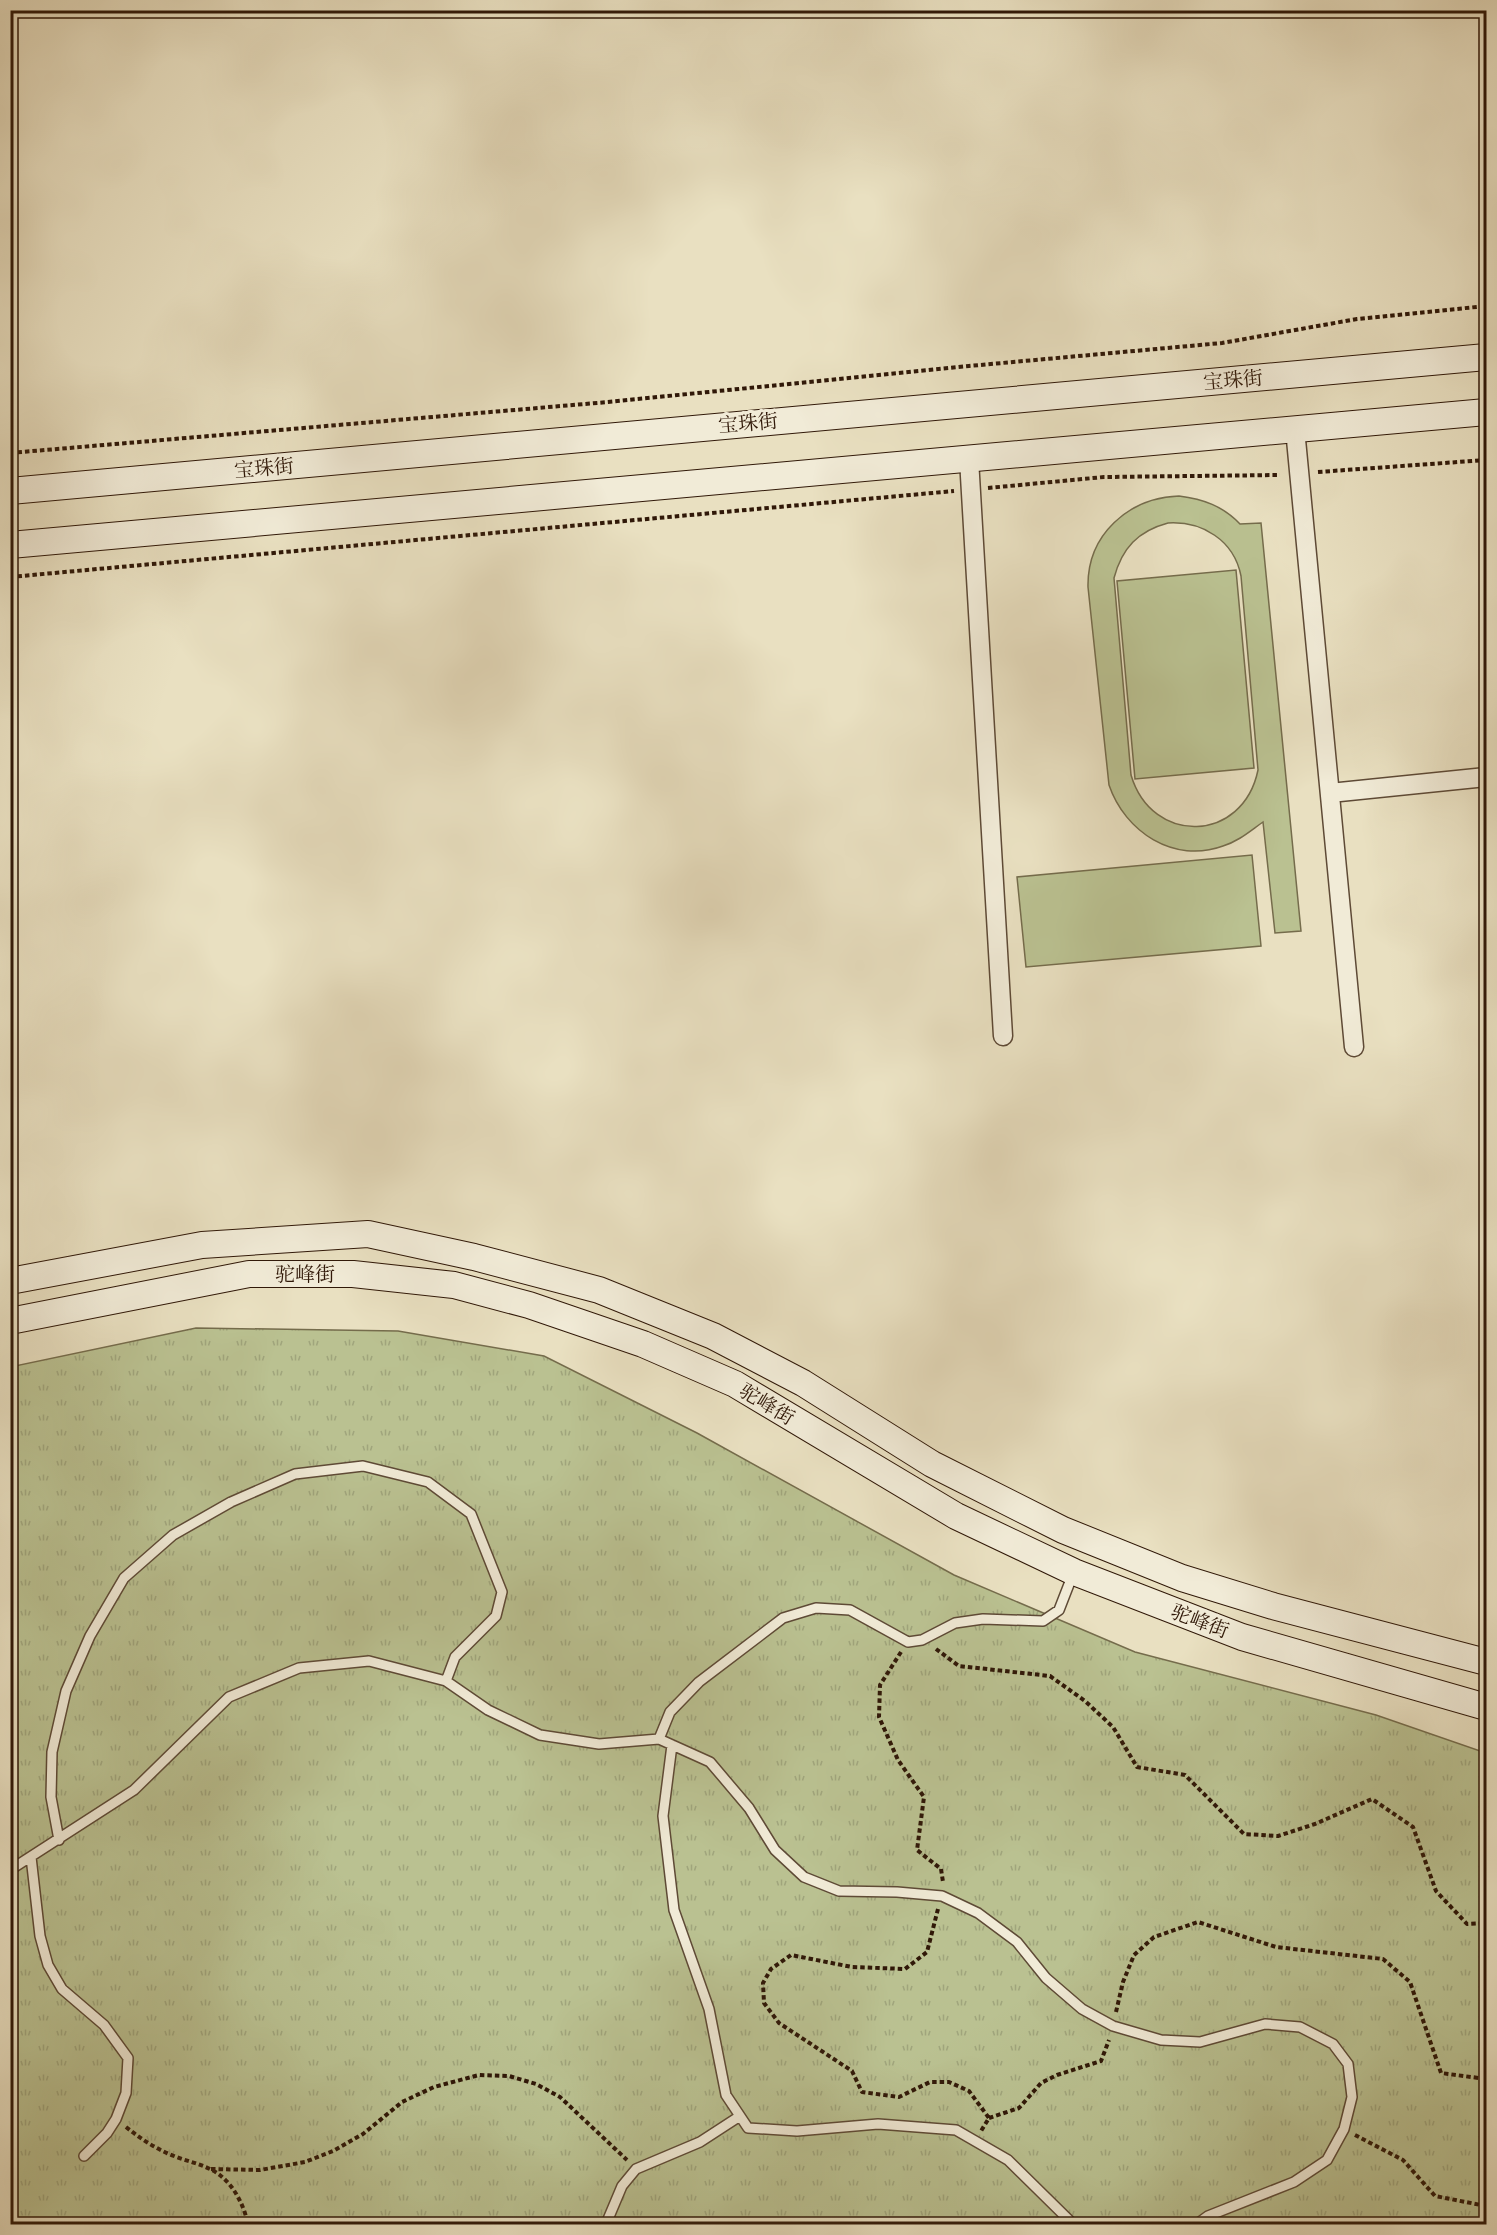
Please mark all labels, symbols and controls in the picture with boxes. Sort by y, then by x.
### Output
street label: 宝珠街 [1202,364,1264,397]
street label: 宝珠街 [717,407,779,440]
street label: 宝珠街 [233,452,295,485]
street label: 驼峰街 [275,1261,335,1288]
street label: 驼峰街 [734,1377,799,1431]
street label: 驼峰街 [1167,1598,1233,1645]

